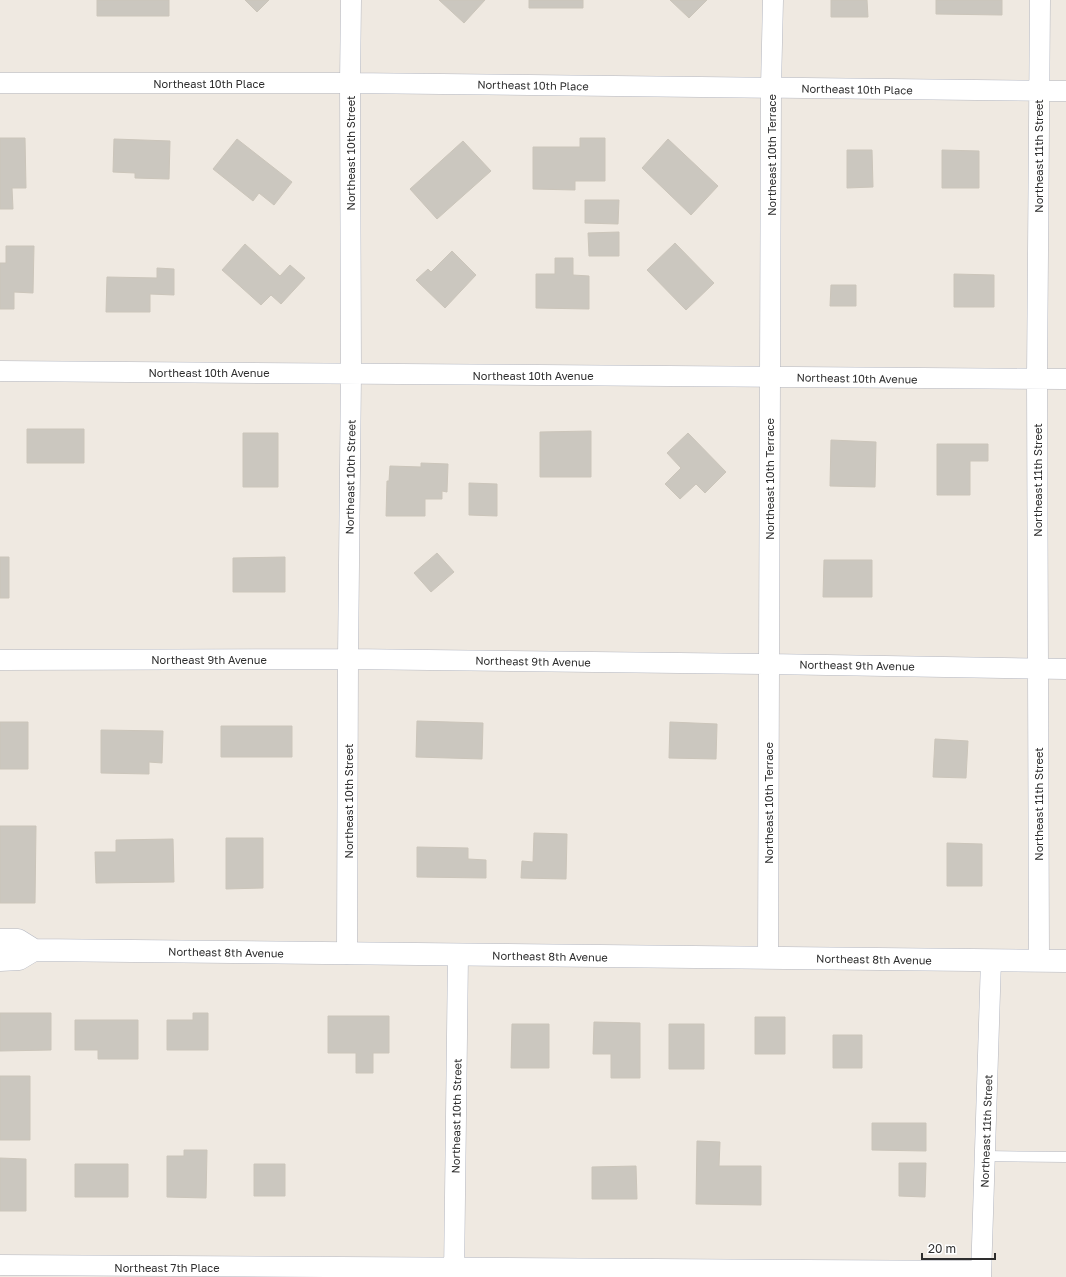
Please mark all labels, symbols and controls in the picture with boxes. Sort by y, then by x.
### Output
street label: Northeast 10th Place [153,77,265,90]
street label: Northeast 10th Place [477,78,589,92]
street label: Northeast 10th Place [801,82,913,96]
street label: Northeast 10th Terrace [765,94,778,216]
street label: Northeast 10th Street [344,96,357,210]
street label: Northeast 11th Street [1032,99,1045,213]
street label: Northeast 10th Avenue [148,366,270,379]
street label: Northeast 10th Avenue [472,369,594,382]
street label: Northeast 10th Avenue [796,370,918,386]
street label: Northeast 10th Terrace [763,418,776,540]
street label: Northeast 10th Street [342,419,358,535]
street label: Northeast 11th Street [1031,423,1044,537]
street label: Northeast 9th Avenue [151,653,267,666]
street label: Northeast 9th Avenue [475,653,591,669]
street label: Northeast 9th Avenue [799,657,915,673]
street label: Northeast 10th Terrace [762,742,775,864]
street label: Northeast 10th Street [342,744,355,858]
street label: Northeast 11th Street [1032,747,1045,861]
street label: Northeast 8th Avenue [168,944,284,960]
street label: Northeast 8th Avenue [492,948,608,964]
street label: Northeast 8th Avenue [816,951,932,967]
street label: Northeast 10th Street [448,1058,464,1174]
street label: Northeast 11th Street [978,1074,994,1188]
scale bar [922,1235,995,1261]
text: 20 m [928,1241,956,1256]
street label: Northeast 7th Place [114,1261,220,1274]

